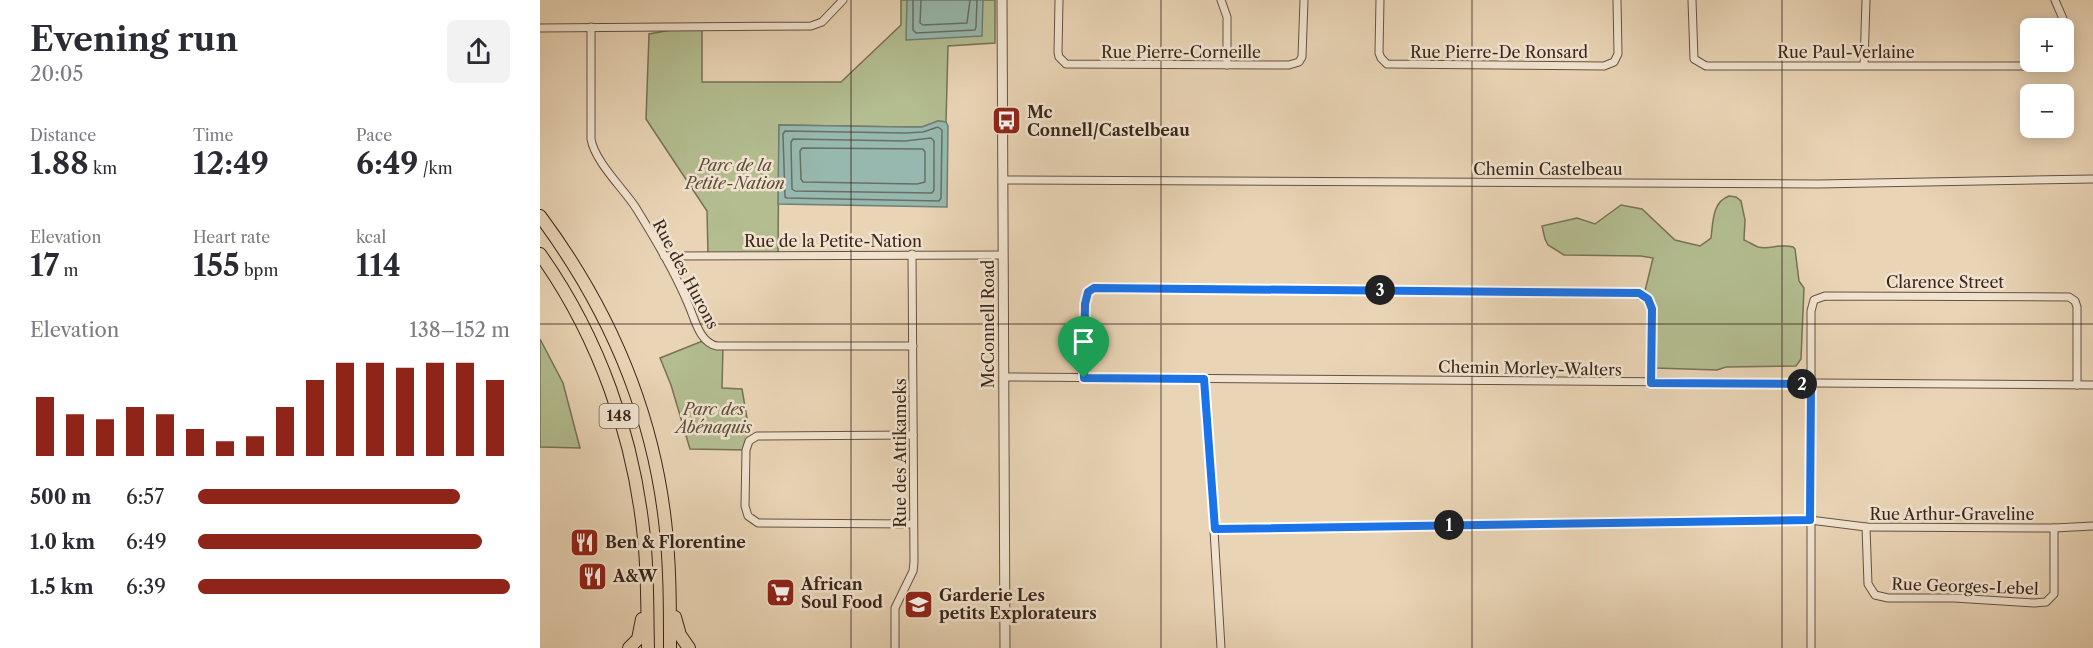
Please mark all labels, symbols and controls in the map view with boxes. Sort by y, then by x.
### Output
map controls [2020,18,2074,138]
button: + [2020,18,2074,72]
text: Evening run [30,19,238,60]
button: share [447,20,510,83]
street label: Rue Pierre-Corneille [1101,42,1261,62]
street label: Rue Pierre-De Ronsard [1410,42,1588,62]
street label: Rue Paul-Verlaine [1777,42,1915,62]
text: 20:05 [30,62,83,86]
button: − [2020,84,2074,138]
place label: Mc Connell/Castelbeau [1027,102,1190,140]
bus stop icon: Mc Connell/Castelbeau [990,105,1022,137]
text: Distance [30,125,96,145]
text: Time [193,125,233,145]
text: Pace [356,125,392,145]
text: 1.88 [30,145,89,182]
text: 12:49 [193,145,269,182]
text: 6:49 [356,145,419,182]
park label: Parc de la Petite-Nation [683,155,785,193]
text: km [89,158,117,178]
text: /km [419,158,453,178]
street label: Chemin Castelbeau [1473,159,1623,179]
street label: Rue des Hurons [649,216,723,332]
text: Elevation [30,227,101,247]
text: Heart rate [193,227,270,247]
text: kcal [356,227,386,247]
street label: Rue de la Petite-Nation [744,231,922,251]
text: 17 [30,247,59,284]
text: 155 [193,247,240,284]
text: 114 [356,247,401,284]
street label: McConnell Road [978,259,998,388]
text: m [59,260,78,280]
text: bpm [240,260,278,280]
street label: Clarence Street [1886,272,2004,292]
pin: 3 [1365,275,1395,305]
text: 3 [1375,280,1385,300]
pin [1058,316,1109,378]
text: Elevation [30,318,119,342]
text: 138–152 m [409,318,510,342]
icon: arrive [1067,325,1100,358]
street label: Chemin Morley-Walters [1438,356,1622,380]
pin: 2 [1787,369,1817,399]
text: 2 [1797,374,1807,394]
street label: Rue des Attikameks [890,378,910,528]
park label: Parc des Abénaquis [673,399,752,437]
road number: 148 [600,404,638,428]
text: 500 m [30,485,91,509]
text: 6:57 [126,485,164,509]
street label: Rue Arthur-Graveline [1869,504,2035,524]
pin: 1 [1434,510,1464,540]
text: 1 [1445,515,1453,535]
restaurant icon: Ben & Florentine [568,526,600,558]
text: 1.0 km [30,530,95,554]
text: 6:49 [126,530,167,554]
place label: Ben & Florentine [605,532,746,552]
restaurant icon: A&W [576,560,608,592]
place label: A&W [612,566,658,586]
street label: Rue Georges-Lebel [1891,573,2039,599]
place label: African Soul Food [800,574,883,612]
text: 1.5 km [30,575,94,599]
text: 6:39 [126,575,166,599]
supermarket icon: African Soul Food [764,577,796,609]
place label: Garderie Les petits Explorateurs [939,585,1097,623]
school or university icon: Garderie Les petits Explorateurs [902,588,934,620]

